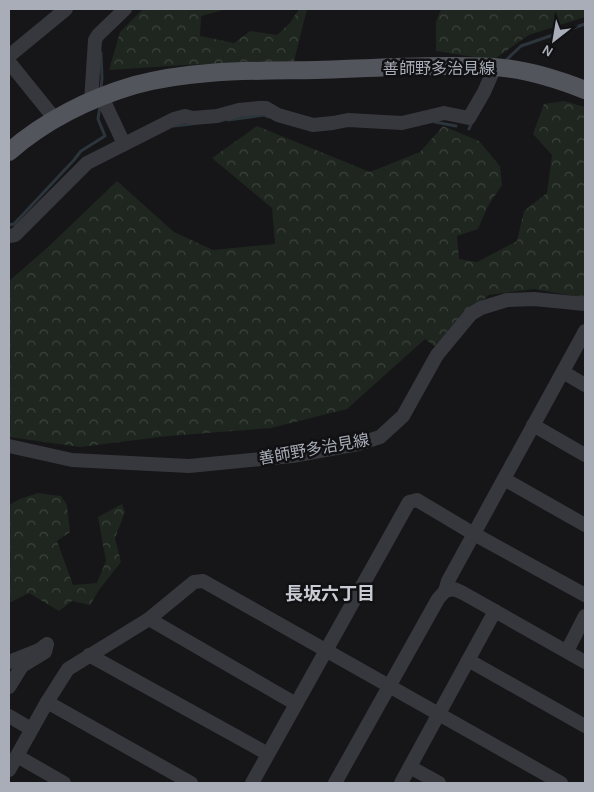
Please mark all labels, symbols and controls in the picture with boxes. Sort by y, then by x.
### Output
north arrow [529,15,579,65]
text: N [539,41,556,61]
street label: 善師野多治見線 [383,59,495,78]
street label: 善師野多治見線 [257,430,371,468]
district label: 長坂六丁目 [285,583,375,605]

